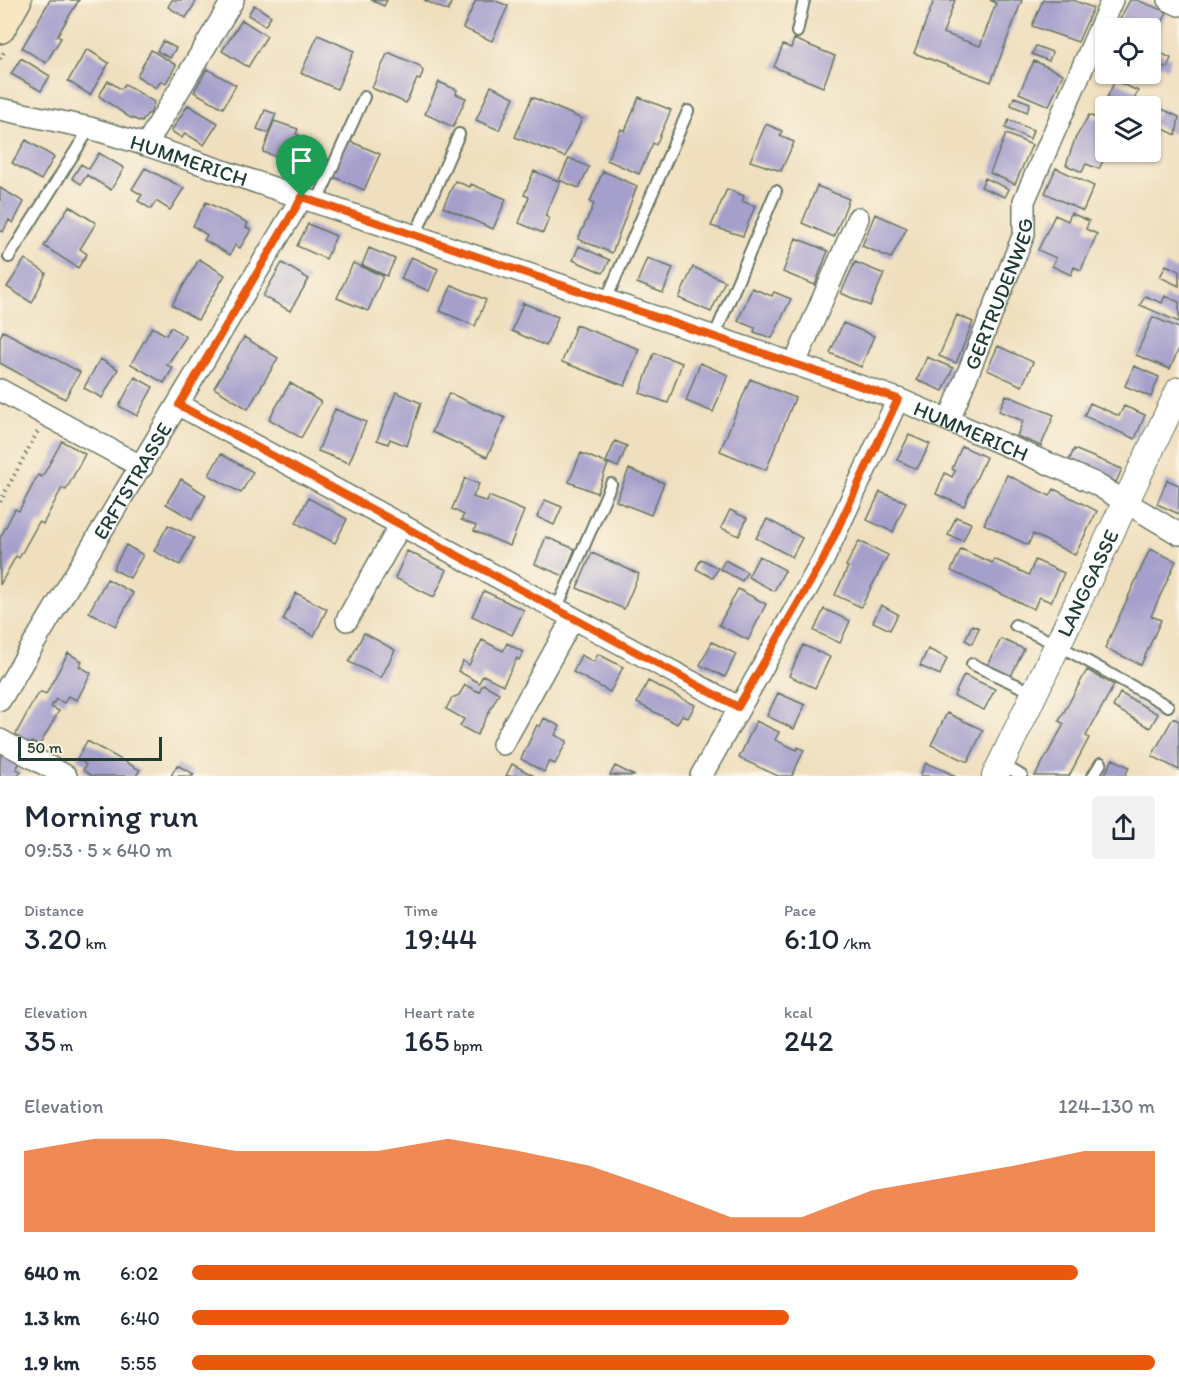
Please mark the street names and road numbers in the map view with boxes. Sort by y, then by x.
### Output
street label: HUMMERICH [127,129,251,191]
street label: GERTRUDENWEG [958,218,1037,373]
street label: HUMMERICH [910,395,1032,466]
street label: ERFTSTRASSE [87,417,177,544]
street label: LANGGASSE [1051,525,1123,641]

